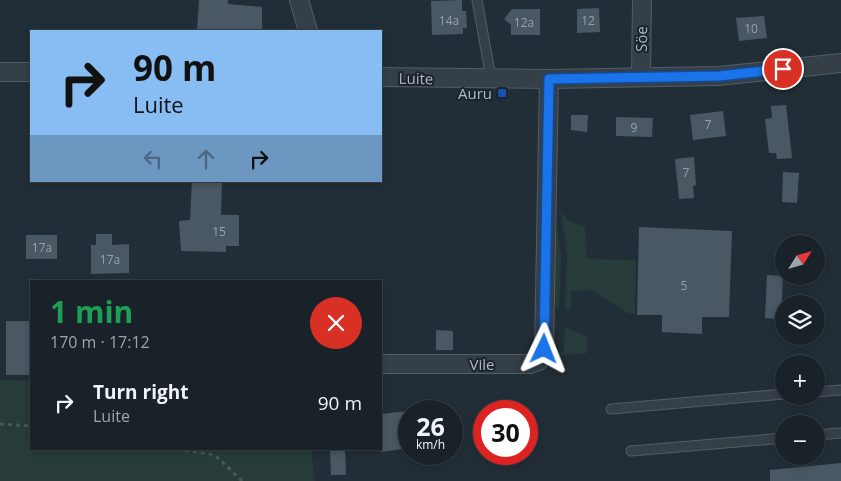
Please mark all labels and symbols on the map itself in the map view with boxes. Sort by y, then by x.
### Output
house number: 14a [439,12,459,29]
house number: 12 [581,12,595,29]
house number: 12a [514,14,534,31]
house number: 10 [744,20,758,37]
street label: Söe [631,26,651,52]
pin [762,48,804,90]
street label: Luite [399,68,433,88]
place label: Auru [458,83,492,103]
marker: Auru [496,87,508,99]
house number: 7 [705,116,712,133]
house number: 9 [631,119,638,136]
house number: 7 [683,164,690,181]
house number: 15 [212,223,226,240]
north arrow [775,235,825,285]
house number: 17a [32,239,52,256]
house number: 17a [100,251,120,268]
house number: 5 [681,277,688,294]
position arrow [517,322,569,374]
street label: Vile [470,354,494,374]
speed limit sign: 30 [473,400,538,465]

